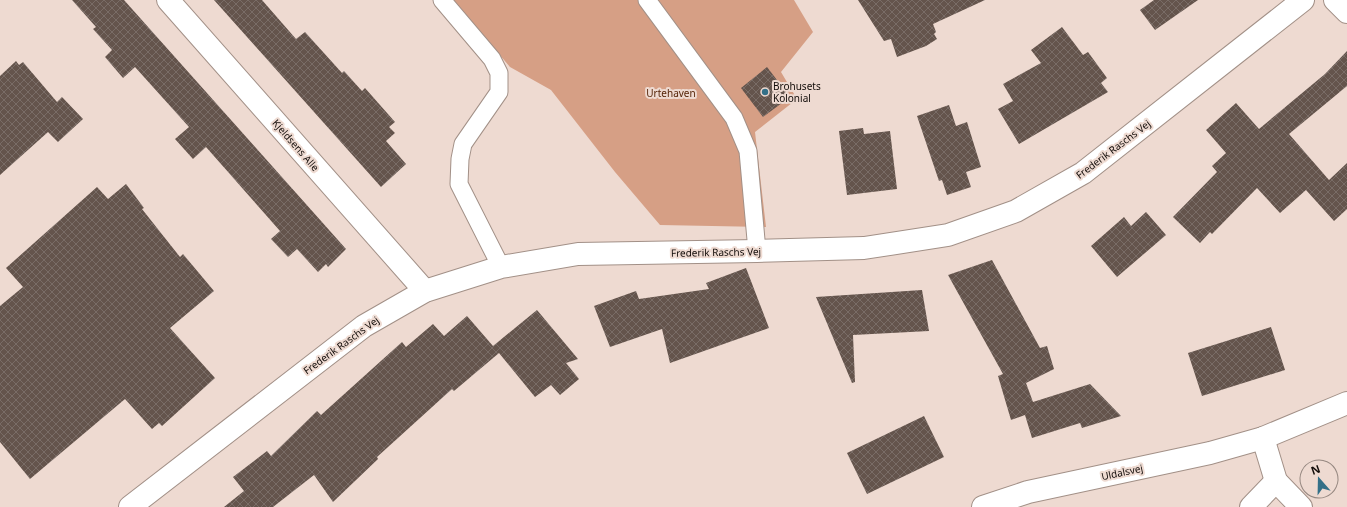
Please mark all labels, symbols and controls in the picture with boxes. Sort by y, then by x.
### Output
place label: Brohusets Kolonial [773,79,821,105]
park label: Urtehaven [646,86,696,100]
marker: Brohusets Kolonial [760,87,770,97]
street label: Kjeldsens Alle [270,116,323,174]
street label: Frederik Raschs Vej [1073,116,1153,182]
street label: Frederik Raschs Vej [671,244,761,260]
street label: Frederik Raschs Vej [300,313,382,377]
north arrow [1299,459,1339,499]
street label: Uldalsvej [1100,461,1144,483]
text: N [1309,461,1322,478]

